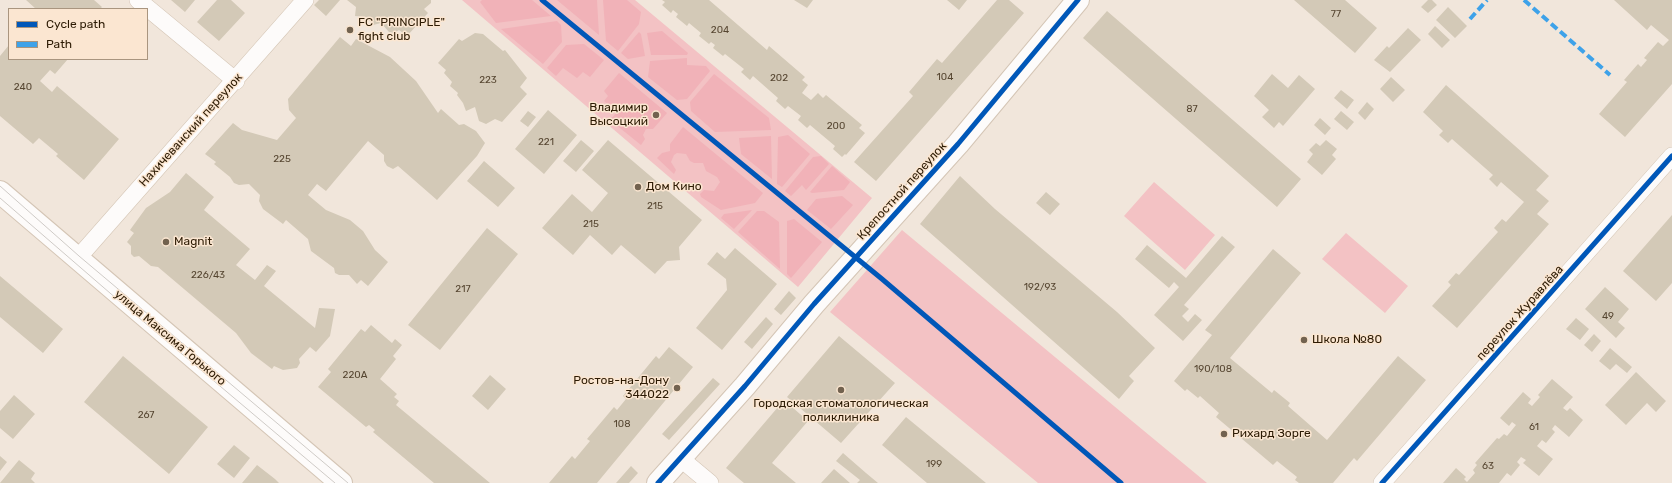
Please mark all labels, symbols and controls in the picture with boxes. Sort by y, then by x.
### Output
legend [8,8,148,60]
house number: 77 [1331,8,1341,20]
place label: FC "PRINCIPLE" fight club [358,16,445,44]
text: Cycle path [46,17,105,31]
house number: 204 [711,24,729,36]
marker: FC "PRINCIPLE" fight club [345,25,355,35]
text: Path [46,37,72,51]
street label: Нахичеванский переулок [136,70,246,190]
house number: 104 [937,71,953,83]
house number: 202 [770,72,788,84]
house number: 223 [479,74,497,86]
house number: 240 [14,81,32,93]
place label: Владимир Высоцкий [589,101,648,129]
house number: 87 [1186,103,1198,115]
marker: Владимир Высоцкий [651,110,661,120]
house number: 200 [827,120,845,132]
house number: 221 [538,136,554,148]
street label: Крепостной переулок [854,139,950,243]
house number: 225 [273,153,291,165]
place label: Дом Кино [646,180,702,194]
marker: Дом Кино [633,182,643,192]
house number: 215 [647,200,663,212]
house number: 215 [583,218,599,230]
place label: Magnit [174,235,212,249]
marker: Magnit [161,237,171,247]
street label: переулок Журавлёва [1474,263,1566,363]
house number: 226/43 [191,269,225,281]
house number: 192/93 [1024,281,1056,293]
house number: 217 [455,283,471,295]
street label: улица Максима Горького [111,287,229,389]
house number: 49 [1602,310,1614,322]
place label: Школа №80 [1312,333,1382,347]
marker: Школа №80 [1299,335,1309,345]
house number: 190/108 [1194,363,1232,375]
house number: 220А [343,369,367,381]
place label: Ростов-на-Дону 344022 [573,374,669,402]
marker: Ростов-на-Дону 344022 [672,383,682,393]
marker: Городская стоматологическая поликлиника [836,385,846,395]
place label: Городская стоматологическая поликлиника [753,397,929,425]
house number: 267 [138,409,154,421]
house number: 108 [614,418,630,430]
house number: 61 [1529,421,1539,433]
place label: Рихард Зорге [1232,427,1311,441]
marker: Рихард Зорге [1219,429,1229,439]
house number: 199 [926,458,942,470]
house number: 63 [1482,460,1494,472]

